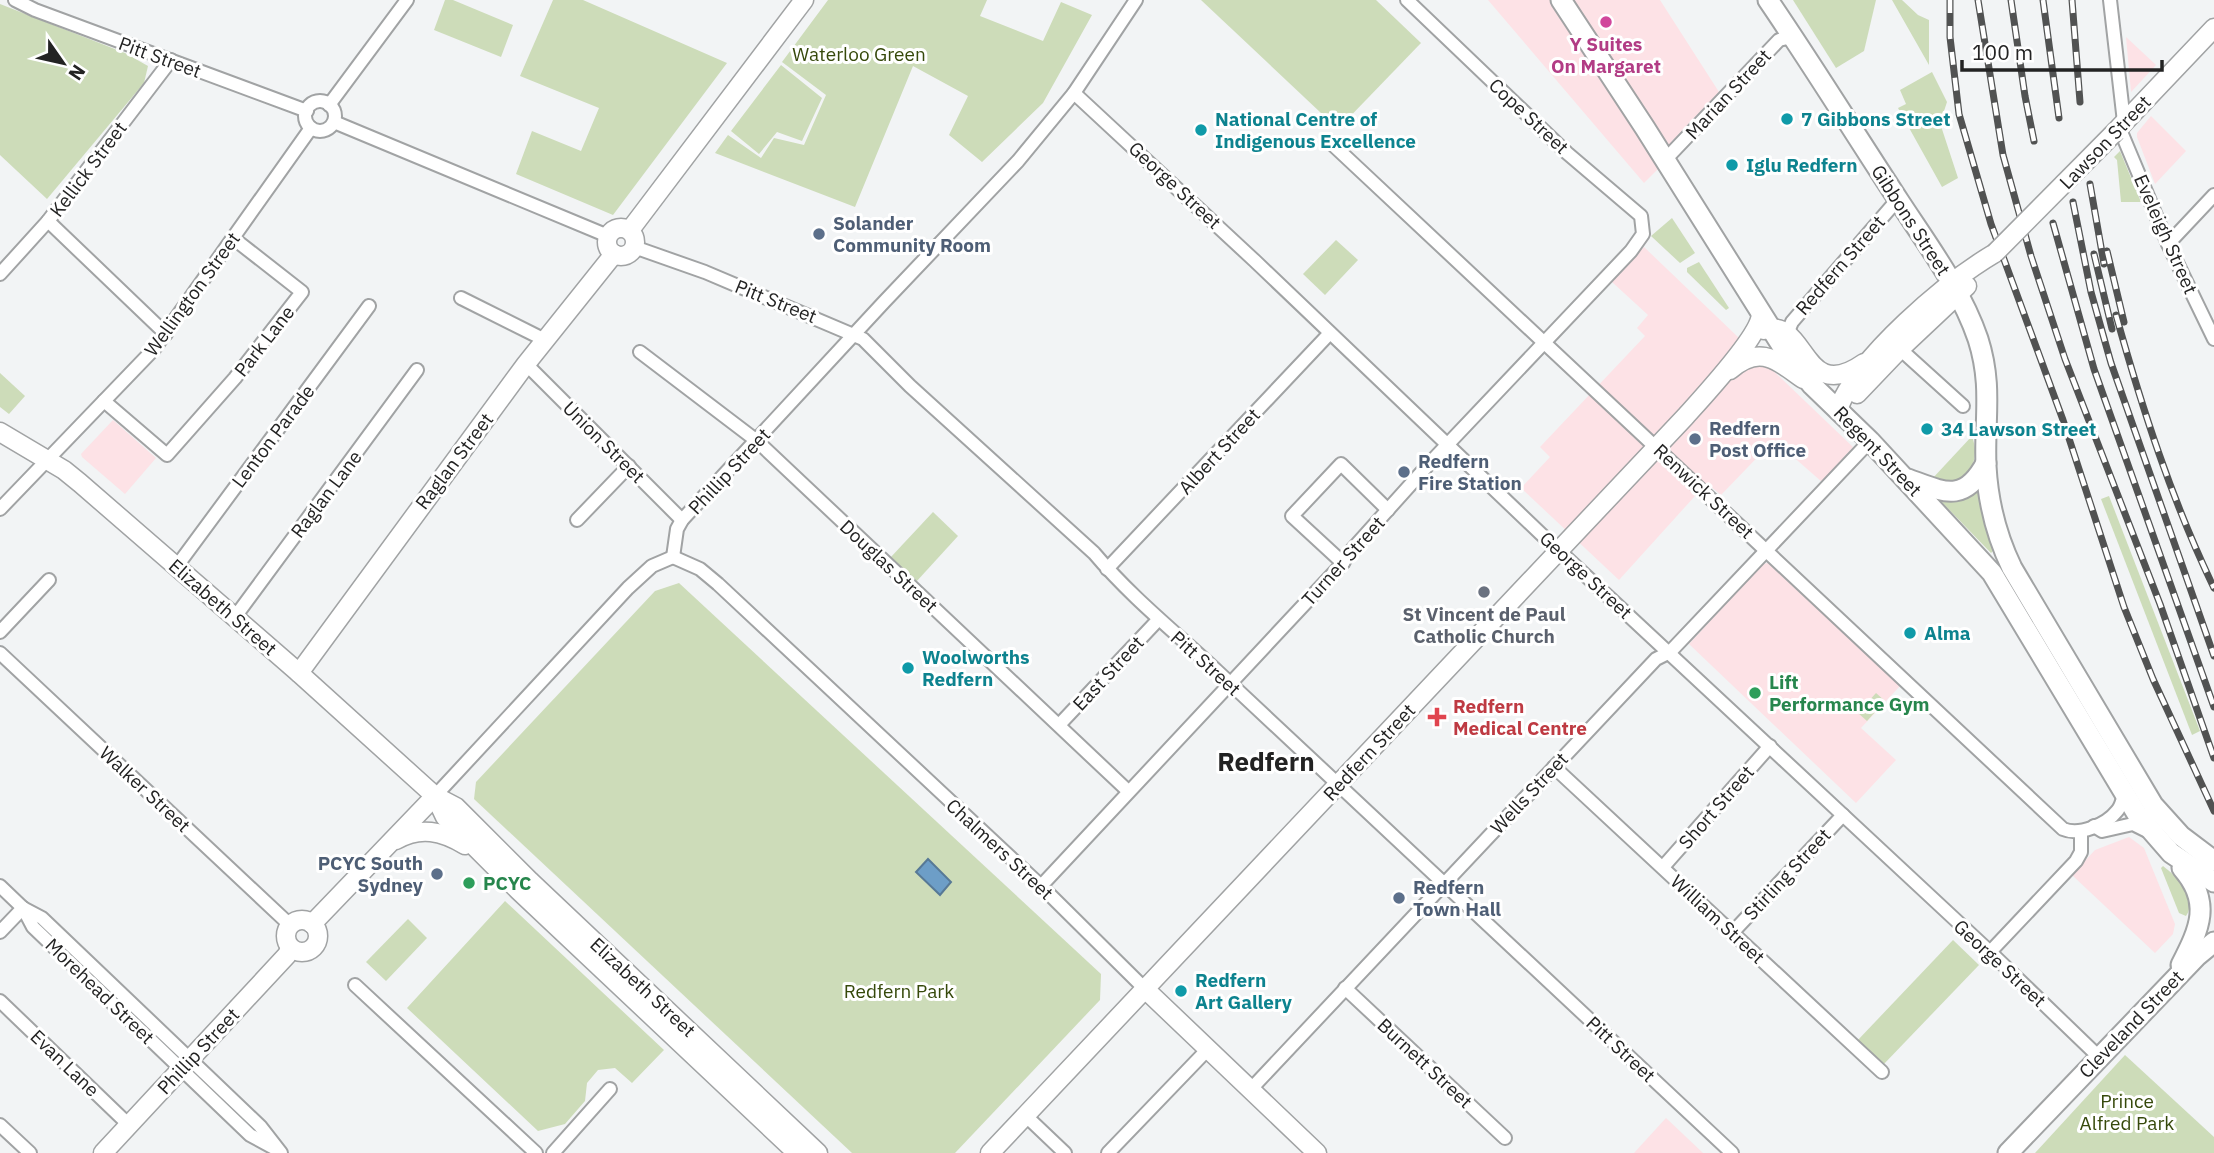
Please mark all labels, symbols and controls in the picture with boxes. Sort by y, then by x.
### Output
marker: Y Suites On Margaret [1598,14,1614,30]
north arrow [28,28,98,98]
scale bar [1962,28,2162,72]
street label: Pitt Street [115,31,205,83]
place label: Y Suites On Margaret [1551,32,1661,78]
text: 100 m [1972,38,2033,66]
park label: Waterloo Green [792,42,926,66]
street label: Marian Street [1680,44,1776,144]
text: N [63,60,91,85]
street label: Cope Street [1484,73,1574,159]
street label: Lawson Street [2054,90,2156,194]
place label: National Centre of Indigenous Excellence [1215,107,1416,153]
place label: 7 Gibbons Street [1801,107,1950,131]
marker: 7 Gibbons Street [1779,111,1795,127]
street label: Kellick Street [44,117,132,221]
marker: National Centre of Indigenous Excellence [1193,122,1209,138]
street label: George Street [1124,136,1226,234]
place label: Iglu Redfern [1746,153,1857,177]
marker: Iglu Redfern [1724,157,1740,173]
street label: Gibbons Street [1866,160,1956,280]
street label: Eveleigh Street [2129,170,2203,298]
street label: Redfern Street [1790,210,1890,320]
place label: Solander Community Room [833,211,991,257]
marker: Solander Community Room [811,226,827,242]
street label: Wellington Street [139,227,245,361]
street label: Pitt Street [732,274,820,328]
street label: Park Lane [229,301,299,381]
street label: Lenton Parade [226,380,320,492]
street label: Union Street [558,396,650,488]
street label: Regent Street [1829,401,1927,501]
street label: Albert Street [1173,403,1265,499]
street label: Raglan Street [410,408,498,514]
place label: Redfern Post Office [1709,416,1806,462]
place label: 34 Lawson Street [1941,417,2096,441]
marker: 34 Lawson Street [1919,421,1935,437]
street label: Phillip Street [683,423,775,519]
marker: Redfern Post Office [1687,431,1703,447]
street label: Renwick Street [1649,438,1759,544]
street label: Raglan Lane [285,445,367,543]
place label: Redfern Fire Station [1418,449,1522,495]
marker: Redfern Fire Station [1396,464,1412,480]
street label: Turner Street [1296,511,1390,611]
street label: Douglas Street [835,514,943,618]
street label: George Street [1535,526,1637,624]
street label: Elizabeth Street [164,554,282,660]
marker: St Vincent de Paul Catholic Church [1476,584,1492,600]
place label: St Vincent de Paul Catholic Church [1403,602,1566,648]
place label: Alma [1924,621,1971,645]
street label: Pitt Street [1166,625,1246,701]
marker: Alma [1902,625,1918,641]
street label: East Street [1067,631,1149,715]
place label: Woolworths Redfern [922,645,1030,691]
marker: Woolworths Redfern [900,660,916,676]
place label: Lift Performance Gym [1769,670,1930,716]
marker: Lift Performance Gym [1747,685,1763,701]
place label: Redfern Medical Centre [1453,694,1587,740]
street label: Redfern Street [1318,698,1420,806]
marker: Redfern Medical Centre [1427,707,1447,727]
street label: Walker Street [94,741,196,837]
district label: Redfern [1217,744,1315,778]
street label: Wells Street [1485,747,1573,839]
street label: Short Street [1673,760,1759,854]
street label: Chalmers Street [941,793,1059,905]
street label: Stirling Street [1738,823,1836,925]
place label: PCYC South Sydney [318,851,424,897]
marker: PCYC South Sydney [429,866,445,882]
street label: William Street [1666,869,1770,969]
place label: PCYC [483,871,531,895]
marker: PCYC [461,875,477,891]
place label: Redfern Town Hall [1413,875,1501,921]
marker: Redfern Town Hall [1391,890,1407,906]
street label: George Street [1949,914,2051,1012]
street label: Elizabeth Street [585,932,701,1042]
street label: Morehead Street [40,933,160,1049]
street label: Cleveland Street [2074,965,2188,1083]
place label: Redfern Art Gallery [1195,968,1293,1014]
park label: Redfern Park [844,979,954,1003]
marker: Redfern Art Gallery [1173,983,1189,999]
street label: Phillip Street [152,1003,244,1099]
street label: Pitt Street [1581,1011,1661,1087]
street label: Burnett Street [1373,1013,1477,1113]
street label: Evan Lane [26,1024,104,1102]
park label: Prince Alfred Park [2080,1089,2174,1135]

